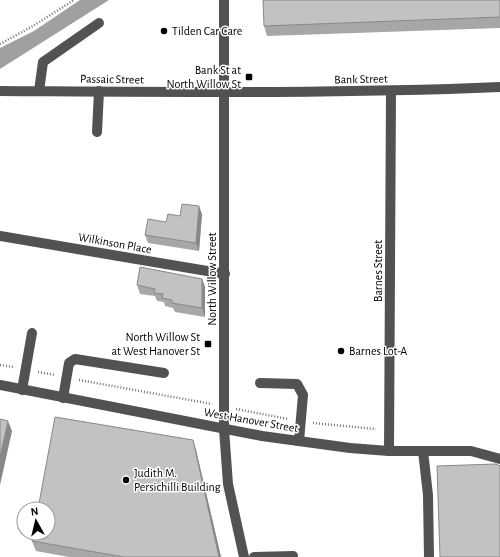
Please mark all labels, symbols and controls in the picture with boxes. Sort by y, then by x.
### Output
place label: Tilden Car Care [172,25,242,37]
marker: Tilden Car Care [159,26,169,36]
place label: Bank St at North Willow St [167,64,241,90]
street label: Passaic Street [80,72,144,86]
marker: Bank St at North Willow St [244,72,254,82]
street label: Bank Street [334,73,388,85]
street label: Wilkinson Place [77,231,153,255]
street label: North Willow Street [206,232,218,326]
street label: Barnes Street [372,240,384,302]
place label: North Willow St at West Hanover St [112,331,200,357]
marker: North Willow St at West Hanover St [203,339,213,349]
place label: Barnes Lot-A [349,345,407,357]
marker: Barnes Lot-A [336,346,346,356]
street label: West Hanover Street [203,406,299,434]
place label: Judith M. Persichilli Building [134,467,221,493]
marker: Judith M. Persichilli Building [121,475,131,485]
north arrow [16,501,56,541]
text: N [30,506,39,518]

